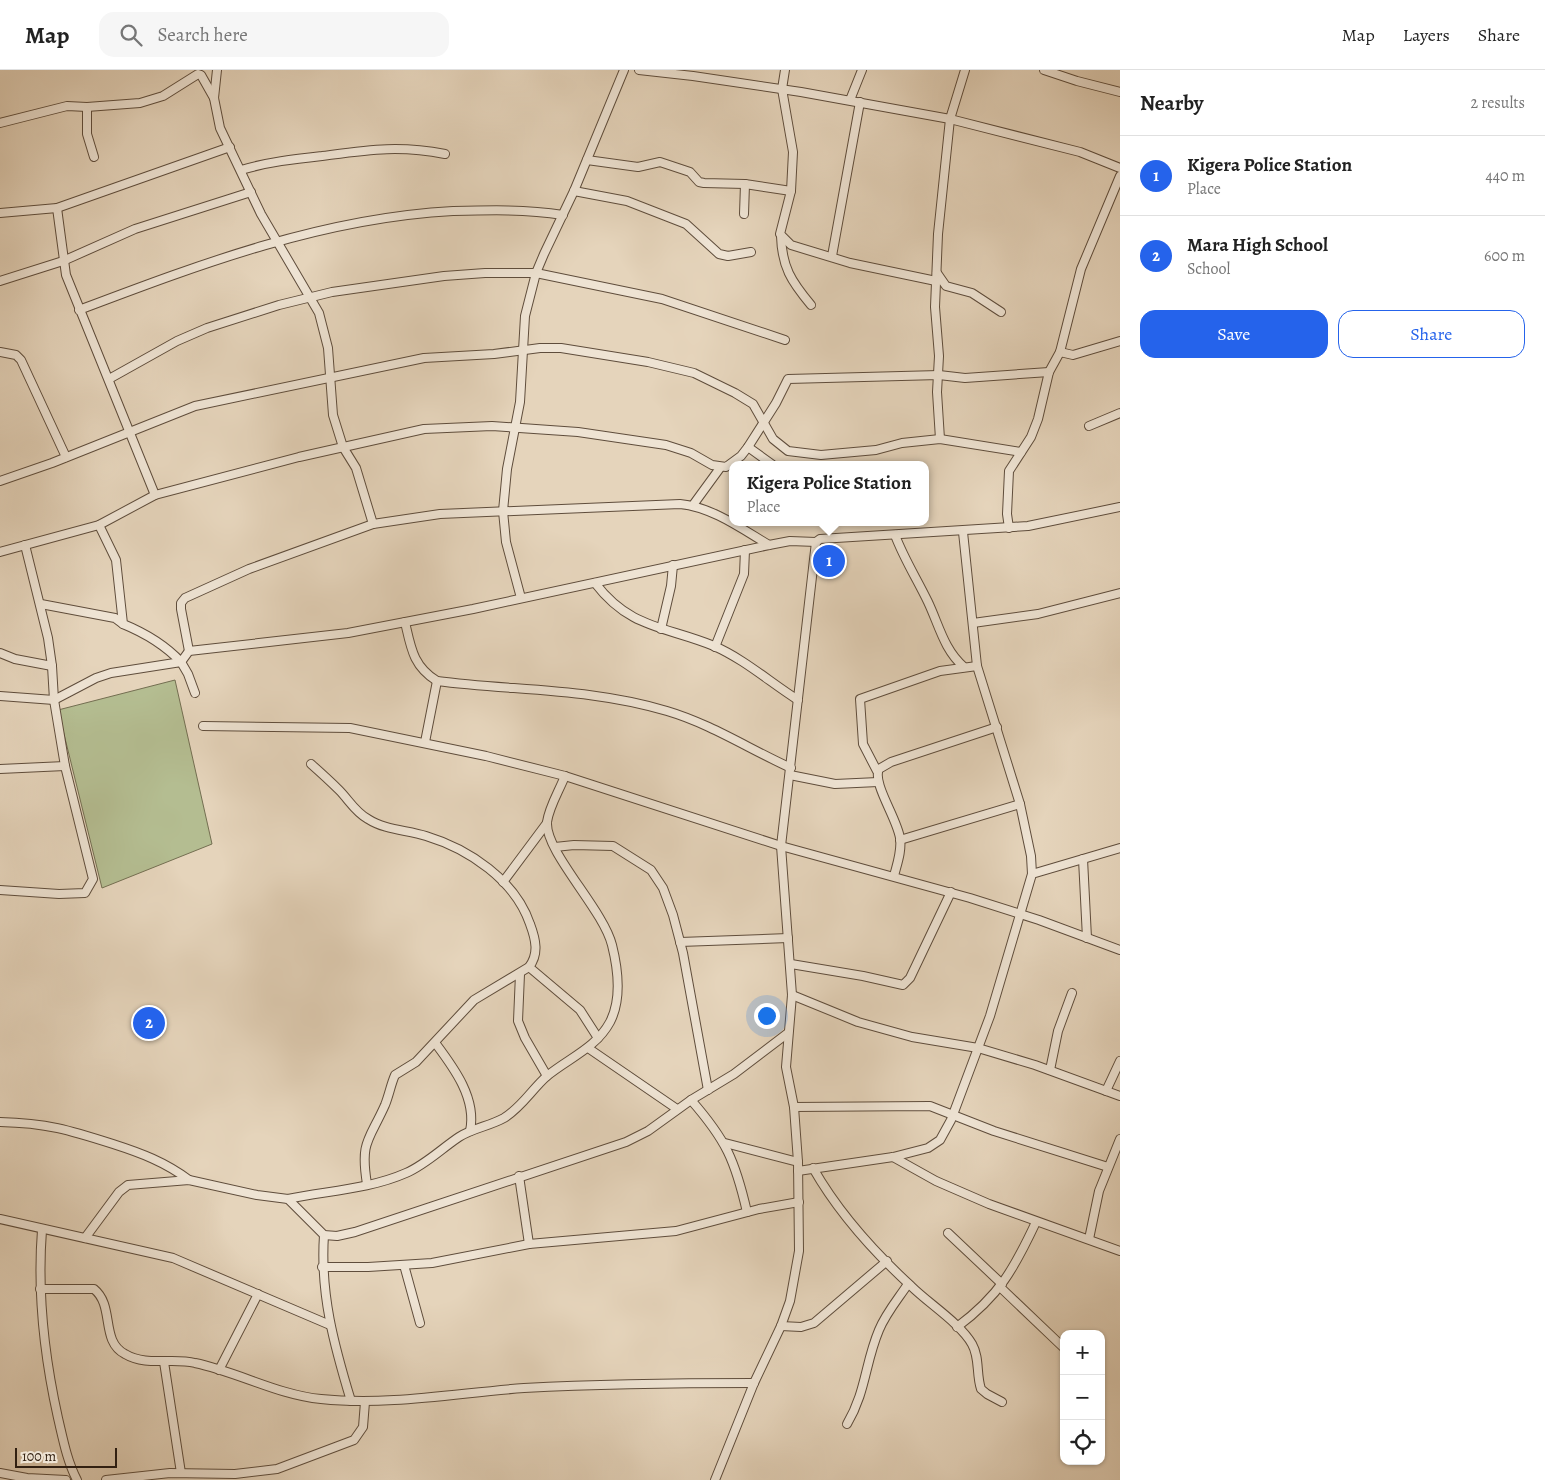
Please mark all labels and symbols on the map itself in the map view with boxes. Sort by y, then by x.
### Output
pin: 1 [813,542,845,580]
your location [754,1003,780,1029]
pin: 2 [133,1004,165,1042]
scale bar [15,1445,118,1468]

